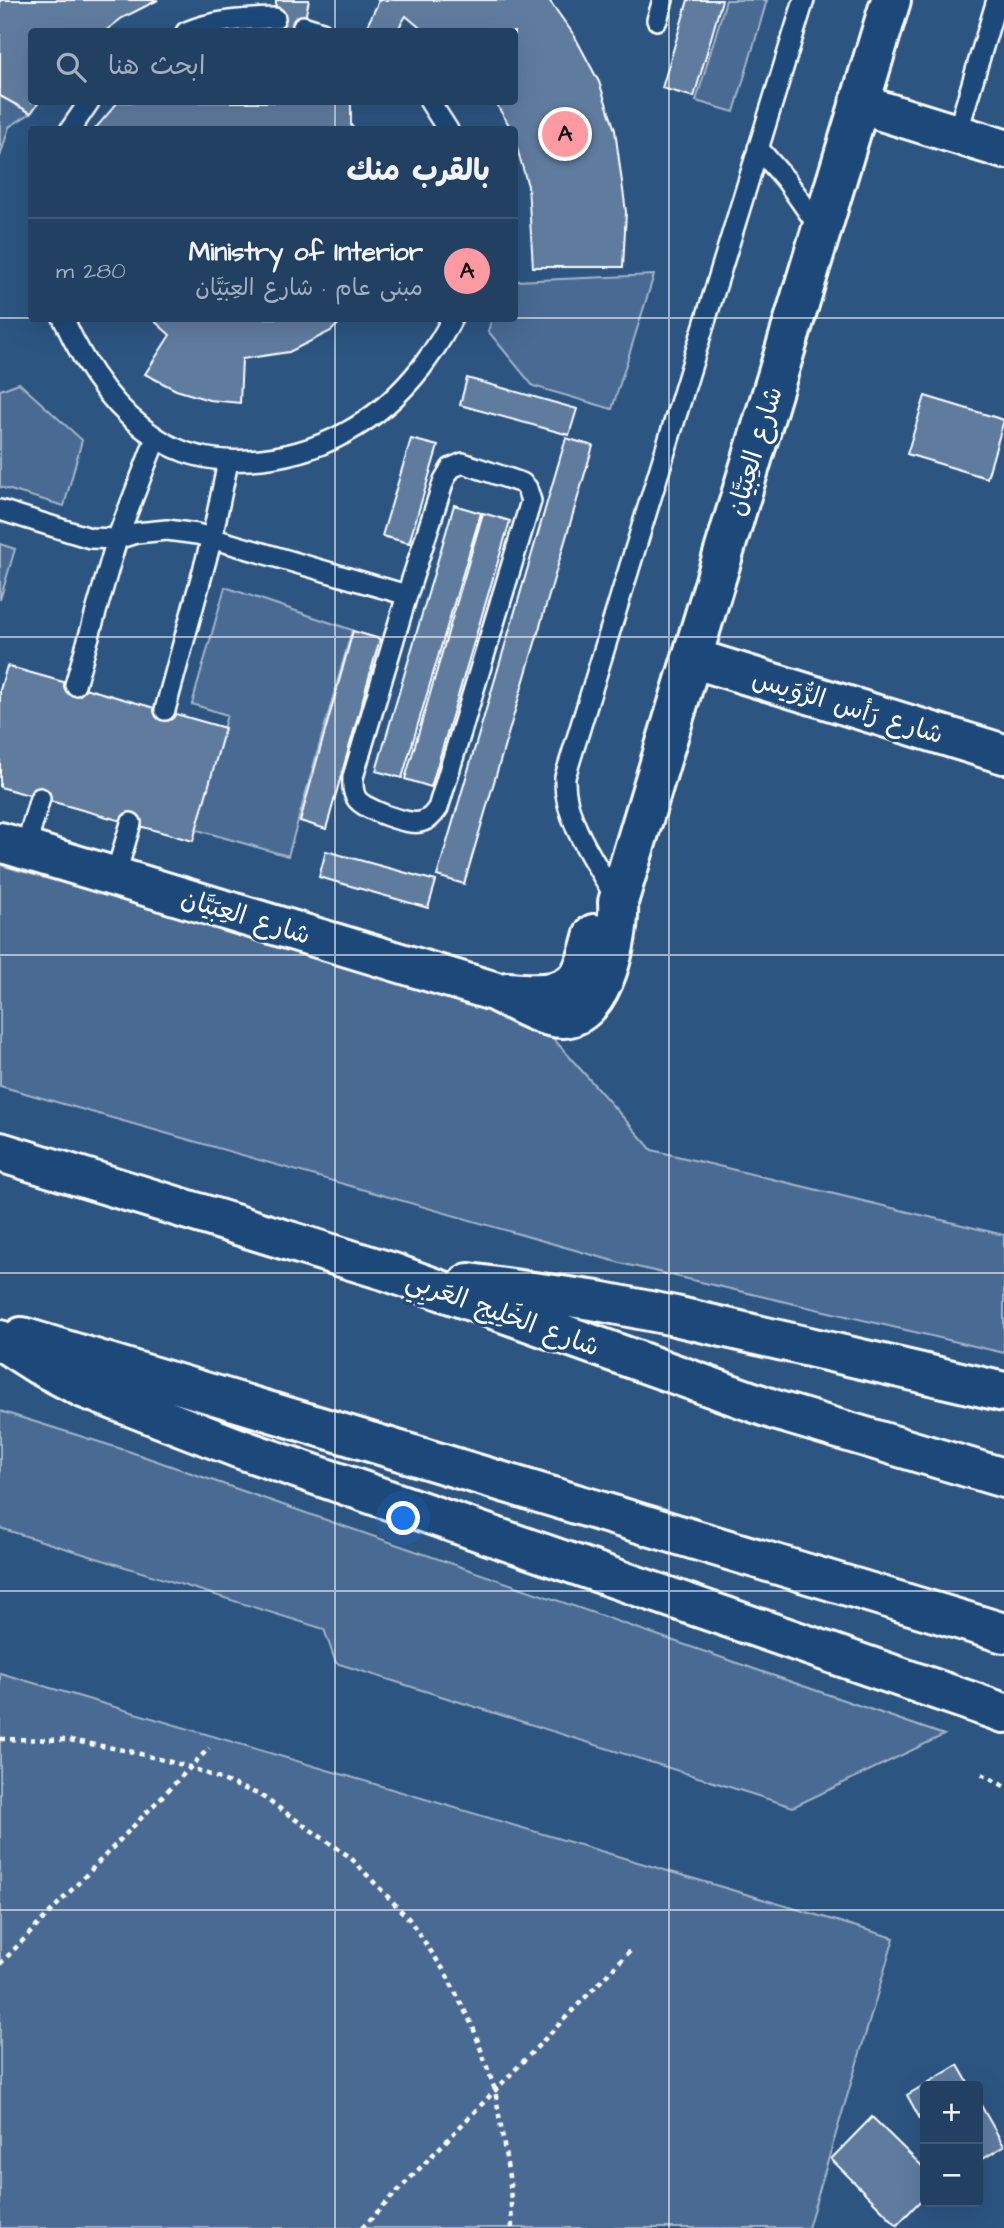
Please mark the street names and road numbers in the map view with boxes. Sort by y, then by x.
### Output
street label: شارع العِبَيَّان [718,382,792,520]
street label: شارع رَأس الرُّوَيس [748,661,948,753]
street label: شارع العِبَيَّان [177,880,315,954]
street label: شارع الخَلِيج العَربِي [400,1262,604,1369]

